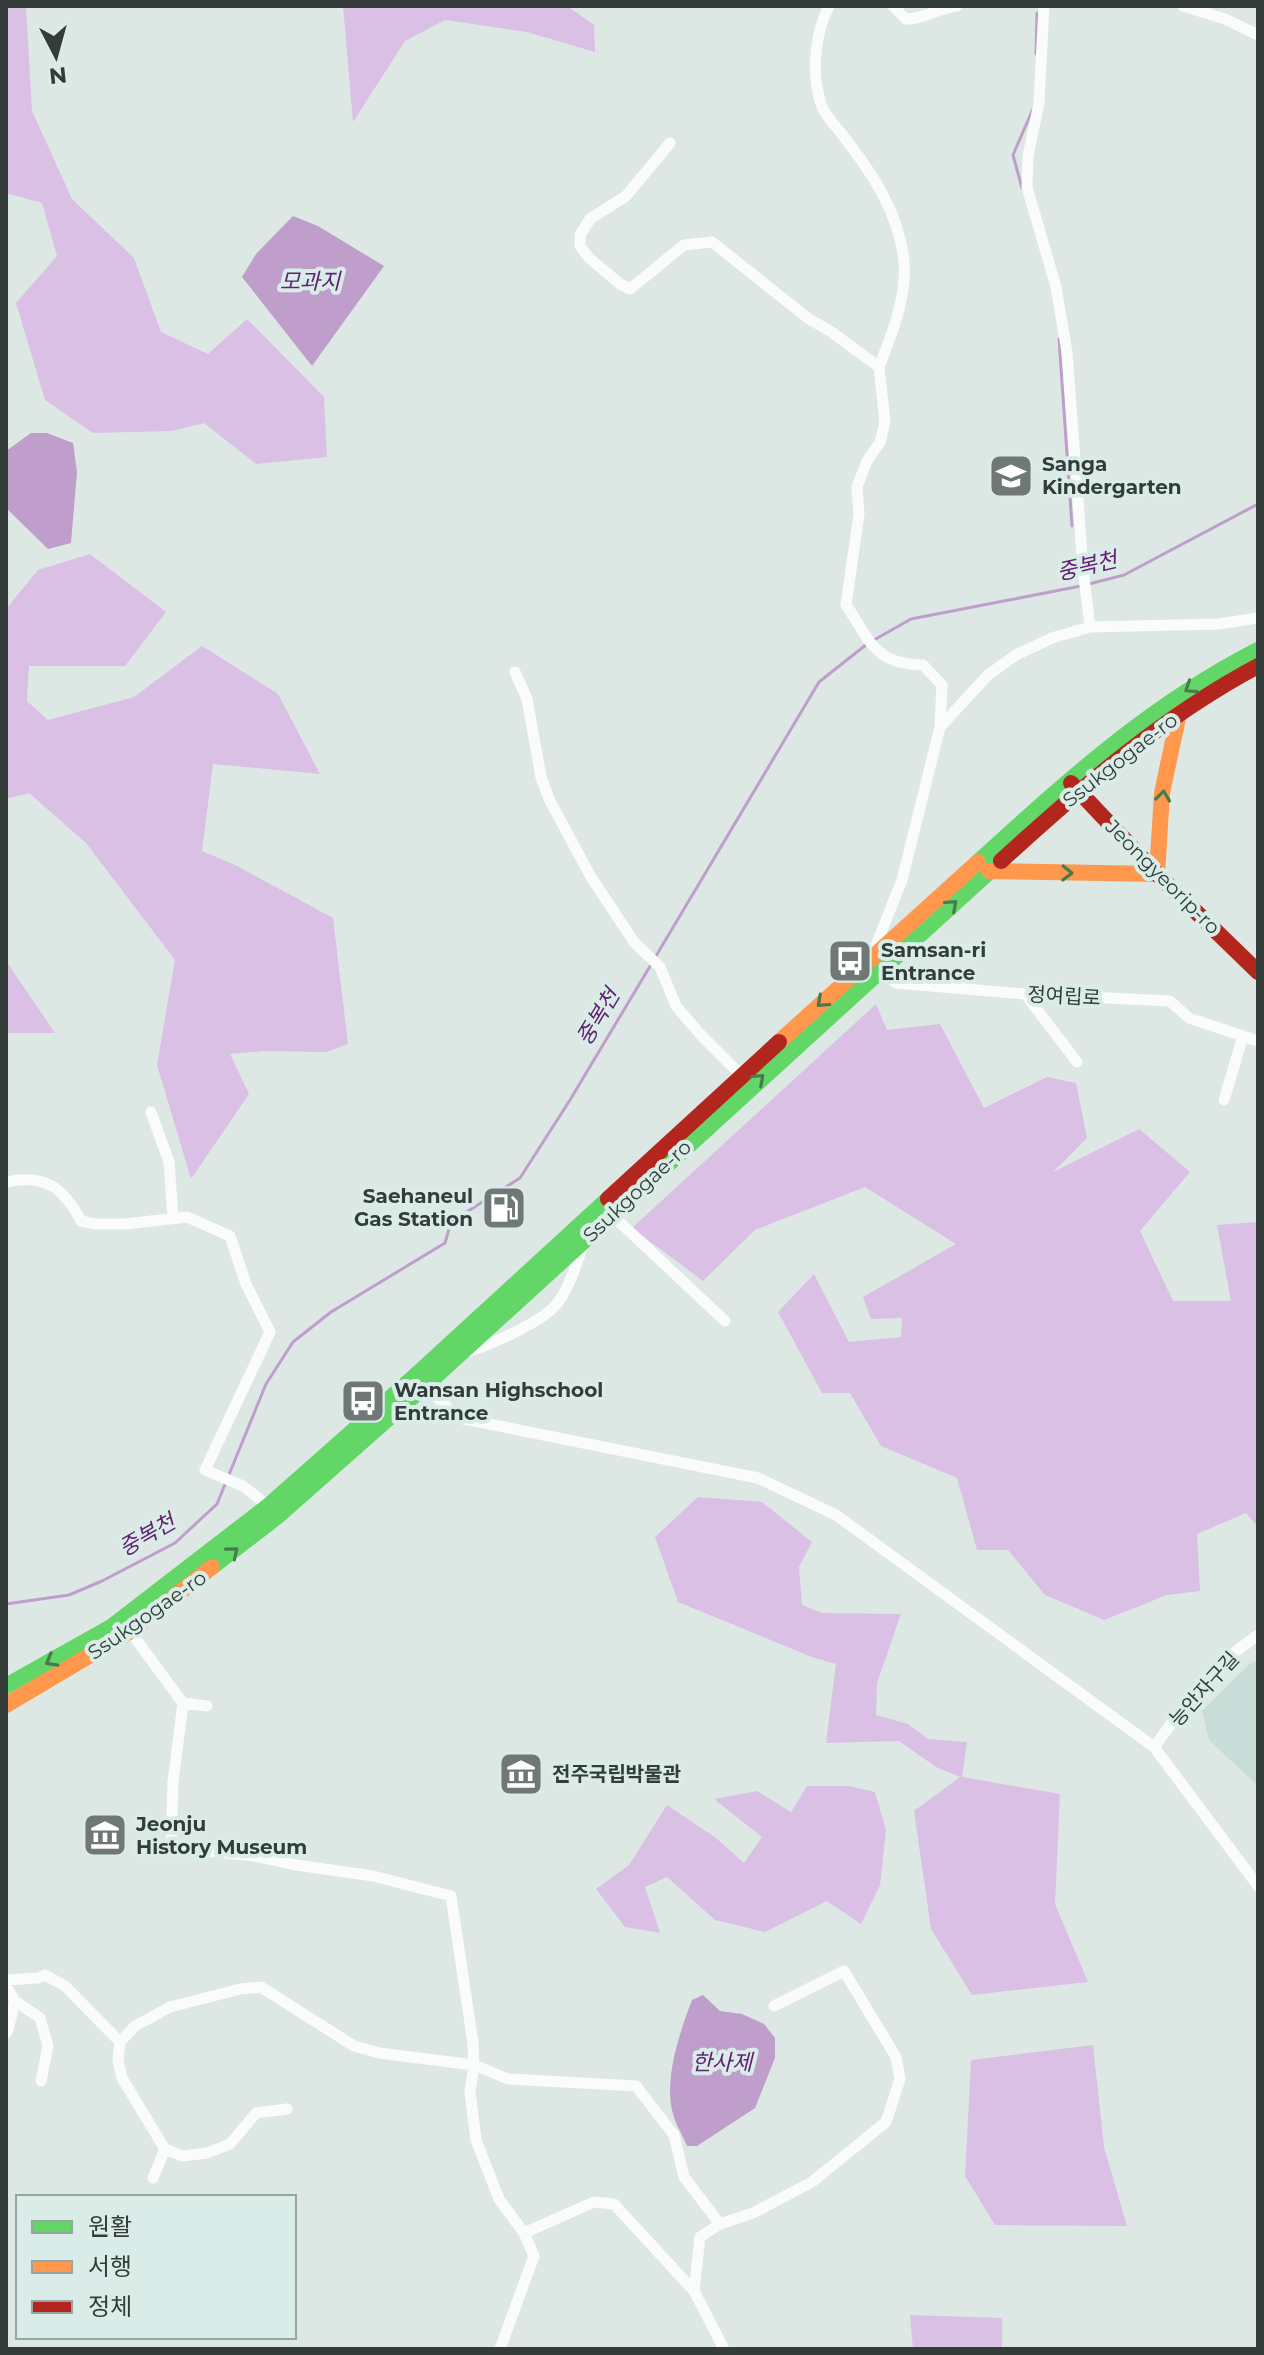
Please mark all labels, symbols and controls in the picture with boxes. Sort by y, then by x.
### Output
north arrow [16,16,96,96]
text: N [48,61,68,90]
water label: 모과지 [280,268,342,295]
school or university icon: Sanga Kindergarten [987,452,1035,500]
place label: Sanga Kindergarten [1042,452,1182,499]
water label: 중복천 [1054,545,1122,586]
one-way arrow [1184,679,1199,694]
street label: Ssukgogae-ro [1058,708,1182,812]
one-way arrow [1154,789,1171,803]
street label: Jeongyeorip-ro [1100,814,1225,939]
one-way arrow [1061,864,1074,881]
one-way arrow [943,900,958,914]
bus stop icon: Samsan-ri Entrance [826,937,874,985]
place label: Samsan-ri Entrance [881,938,986,985]
water label: 중복천 [571,982,627,1050]
street label: 정여립로 [1027,982,1101,1010]
one-way arrow [817,993,832,1007]
one-way arrow [750,1075,765,1089]
street label: Ssukgogae-ro [578,1135,696,1247]
place label: Saehaneul Gas Station [354,1184,473,1231]
fuel station icon: Saehaneul Gas Station [480,1184,528,1232]
bus stop icon: Wansan Highschool Entrance [339,1377,387,1425]
place label: Wansan Highschool Entrance [394,1378,603,1425]
water label: 중복천 [114,1507,182,1562]
one-way arrow [224,1548,239,1562]
street label: Ssukgogae-ro [83,1565,211,1665]
street label: 능안자구길 [1164,1647,1244,1731]
one-way arrow [45,1651,60,1667]
museum icon: 전주국립박물관 [497,1750,545,1798]
place label: 전주국립박물관 [552,1762,681,1786]
museum icon: Jeonju History Museum [81,1811,129,1859]
place label: Jeonju History Museum [135,1812,307,1859]
water label: 한사제 [692,2049,755,2076]
legend [16,2195,296,2339]
text: 원활 [88,2212,132,2241]
text: 서행 [88,2252,132,2281]
text: 정체 [88,2292,132,2321]

